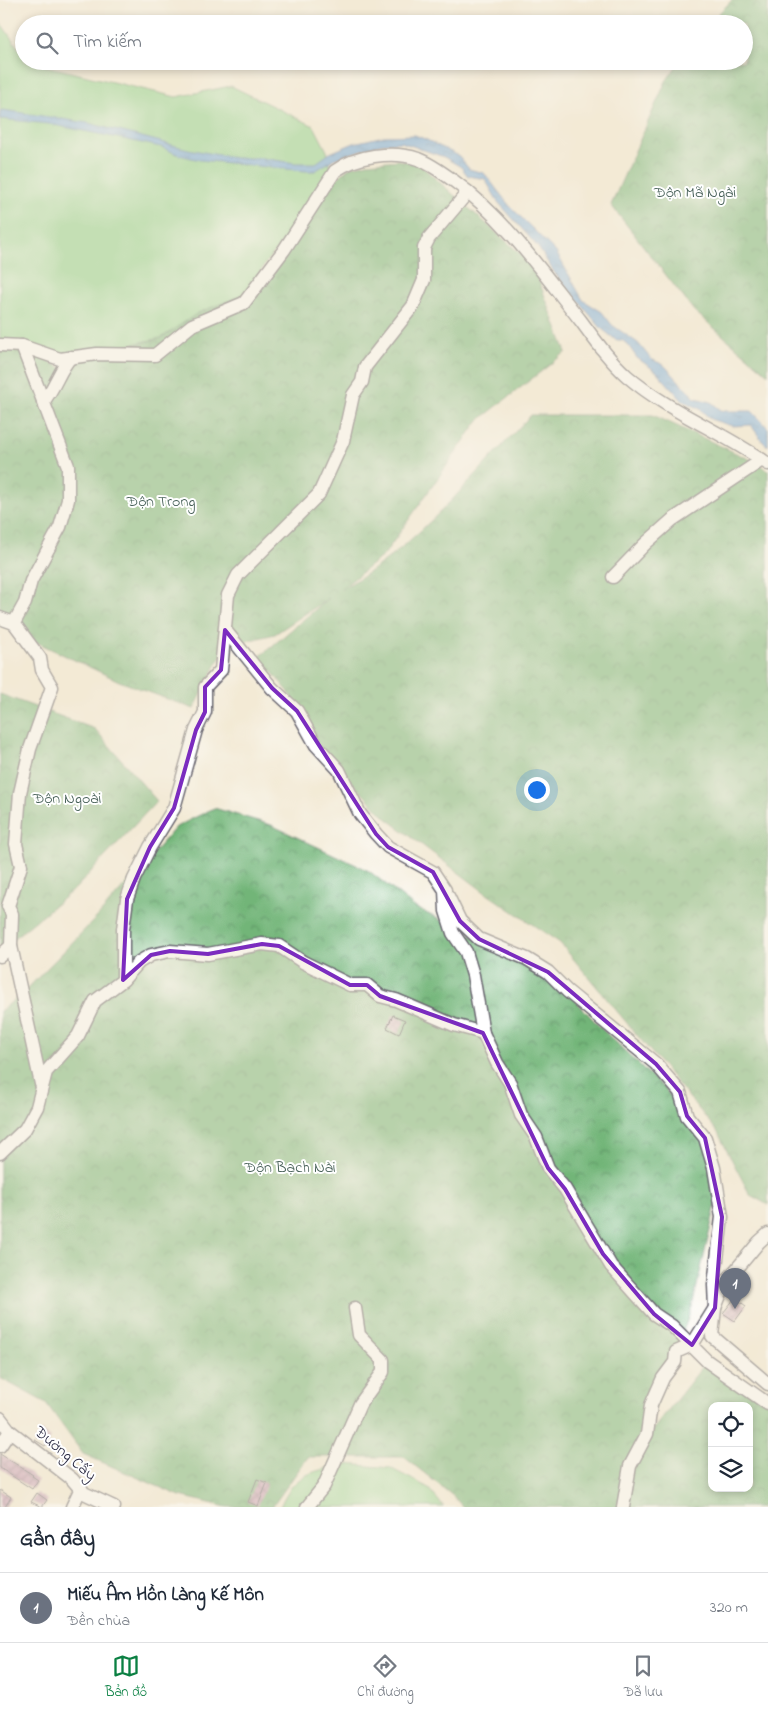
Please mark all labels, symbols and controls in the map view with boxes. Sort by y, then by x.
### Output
search box [15,15,753,70]
icon: search [33,29,61,57]
text: Tìm kiếm [73,29,142,56]
park label: Độn Mã Ngài [653,181,736,205]
park label: Độn Trong [126,490,195,514]
your location [524,777,550,803]
park label: Độn Ngoài [32,787,101,811]
park label: Độn Bạch Nài [243,1156,336,1180]
pin: 1 [719,1268,751,1309]
map controls [708,1402,753,1492]
button: locate [708,1402,753,1447]
street label: Đường Cấy [28,1420,101,1487]
button: layers [708,1447,753,1492]
text: Gần đây [20,1525,95,1555]
text: Miếu Âm Hồn Làng Kế Môn [67,1582,264,1609]
text: 1 [33,1596,39,1620]
text: 320 m [710,1596,748,1620]
text: Đền chùa [67,1609,130,1633]
tab: Bản đồ [105,1652,147,1703]
tab: Chỉ đường [357,1652,414,1703]
tab: Đã lưu [624,1652,663,1703]

